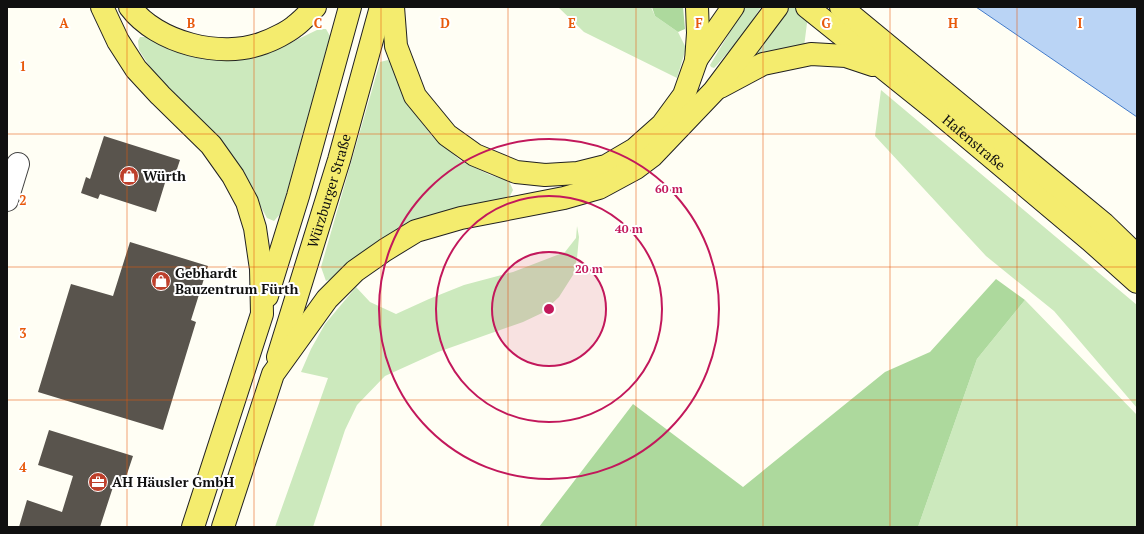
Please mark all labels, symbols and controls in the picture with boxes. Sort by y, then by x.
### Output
text: A [59,14,69,32]
text: B [187,14,195,32]
text: C [314,14,322,32]
text: D [440,14,450,32]
text: E [568,14,576,32]
text: F [695,14,703,32]
text: G [821,14,831,32]
text: H [948,14,958,32]
text: I [1078,14,1083,32]
text: 1 [19,57,27,75]
street label: Hafenstraße [939,110,1010,174]
street label: Würzburger Straße [302,131,355,250]
shop icon: Würth [118,165,140,187]
place label: Würth [143,166,186,185]
text: 60 m [655,181,683,196]
text: 2 [19,191,27,209]
text: 40 m [615,221,643,236]
text: 20 m [575,261,603,276]
place label: Gebhardt Bauzentrum Fürth [175,263,299,298]
shop icon: Gebhardt Bauzentrum Fürth [150,270,172,292]
centre of rings [542,302,556,316]
text: 3 [19,324,27,342]
text: 4 [19,458,27,476]
office icon: AH Häusler GmbH [87,471,109,493]
place label: AH Häusler GmbH [112,472,234,491]

